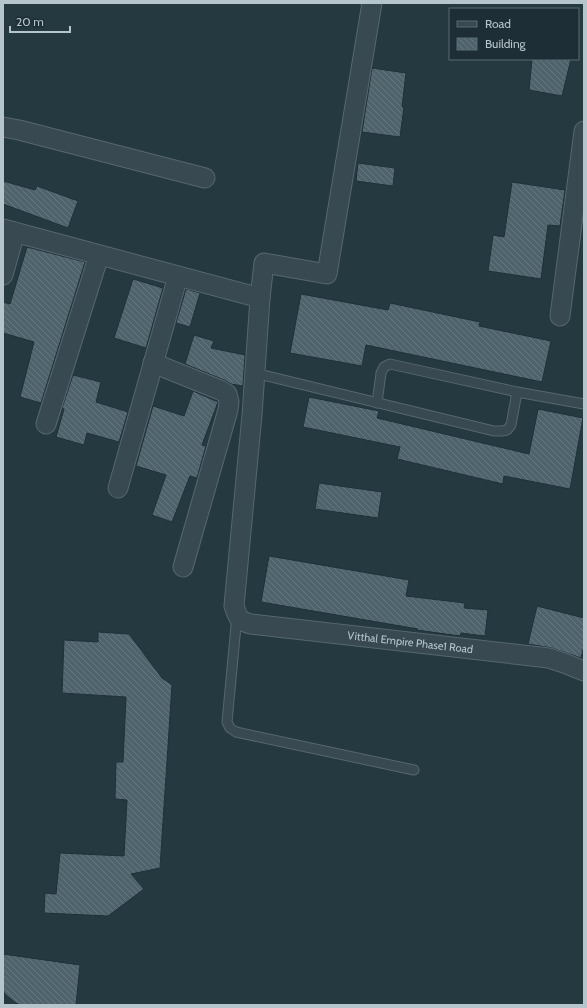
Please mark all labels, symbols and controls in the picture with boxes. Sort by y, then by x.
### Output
scale bar [10,8,70,34]
legend [449,8,579,60]
text: 20 m [16,14,44,29]
text: Road [485,16,511,31]
text: Building [485,36,527,51]
street label: Vitthal Empire Phase1 Road [347,628,474,656]

